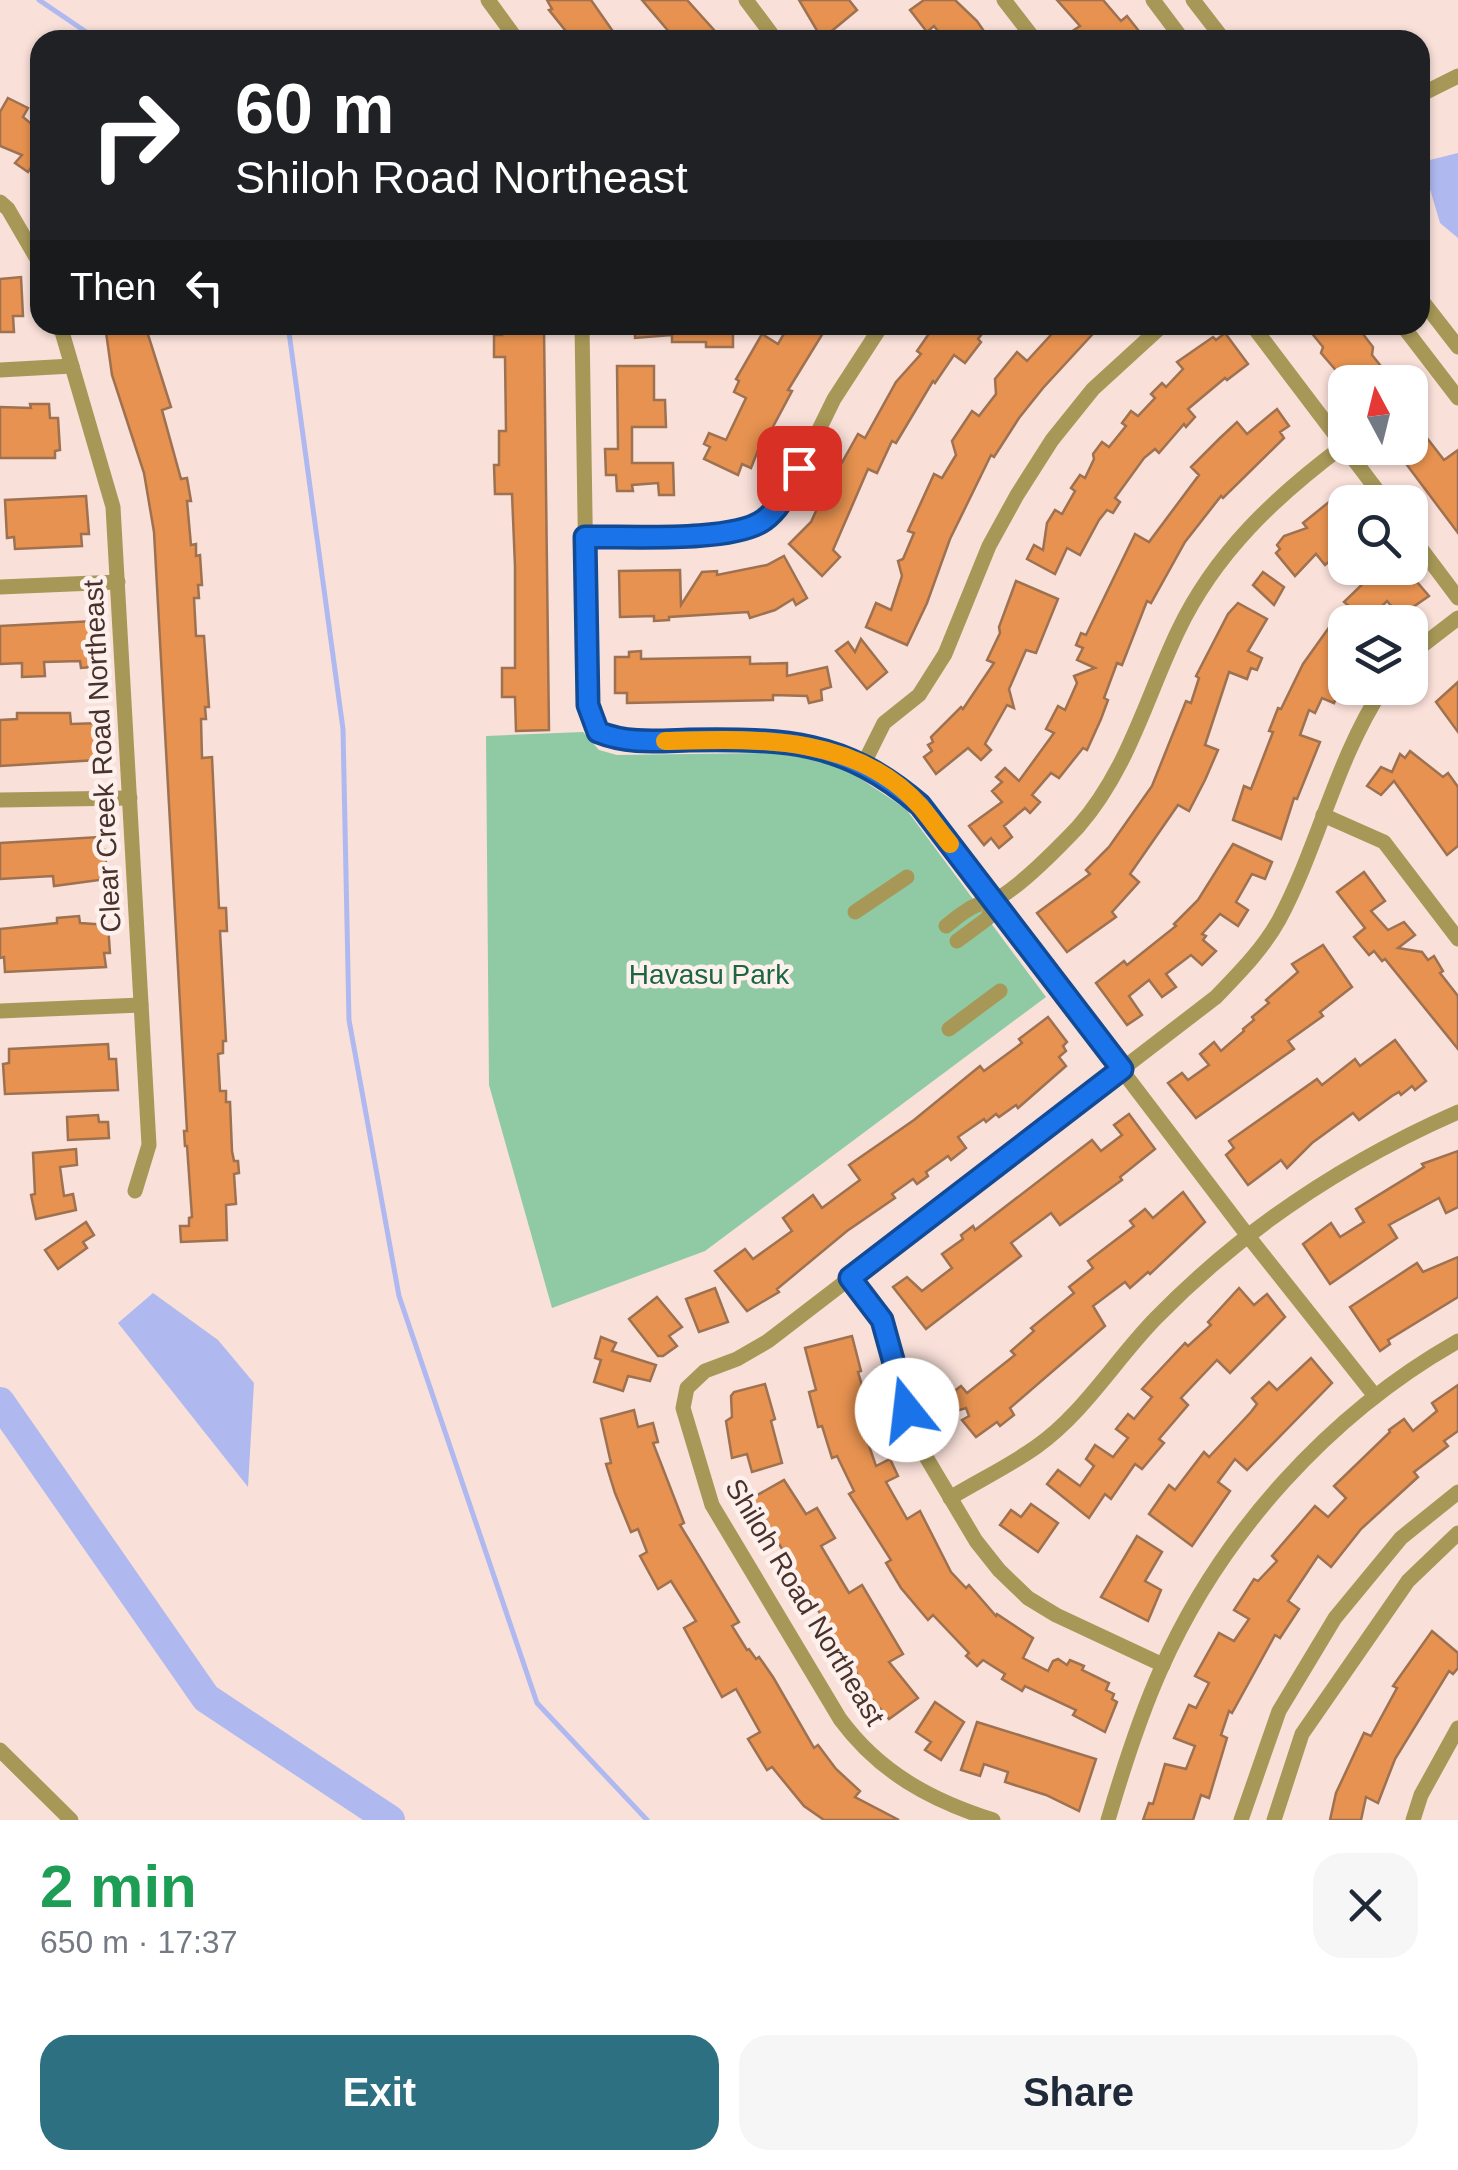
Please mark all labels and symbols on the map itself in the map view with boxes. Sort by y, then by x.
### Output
north arrow [1328,365,1428,465]
pin [757,426,842,511]
street label: Clear Creek Road Northeast [77,579,127,933]
park label: Havasu Park [629,959,790,990]
position arrow [855,1358,959,1462]
street label: Shiloh Road Northeast [719,1473,891,1731]

